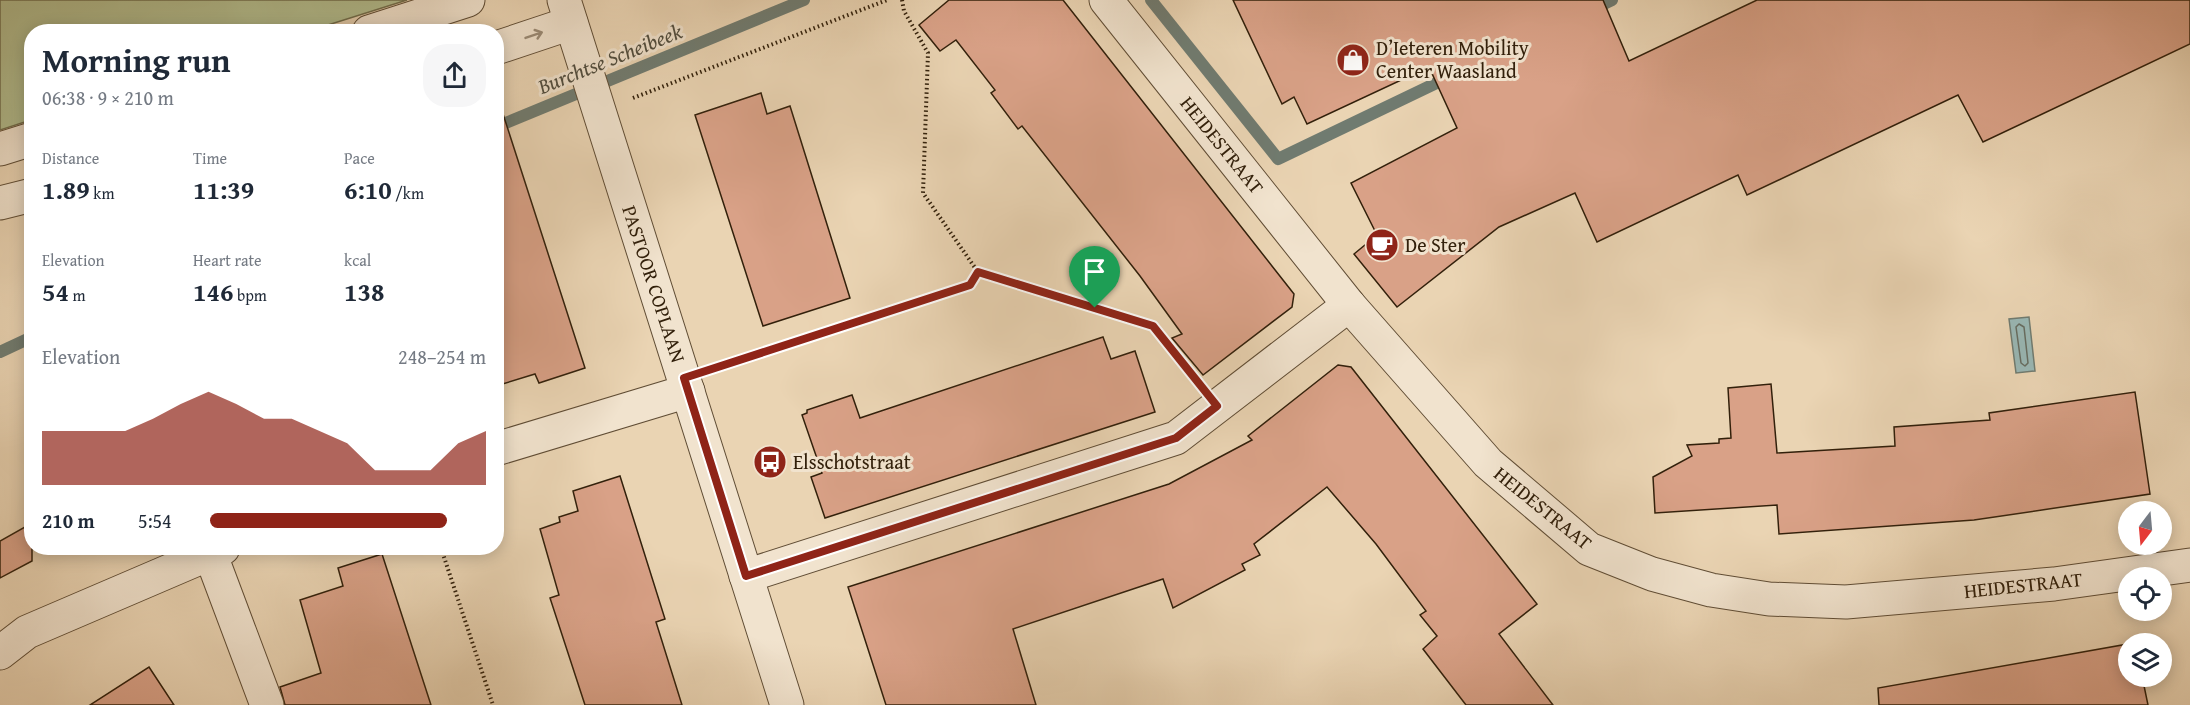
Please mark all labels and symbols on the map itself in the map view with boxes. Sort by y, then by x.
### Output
water label: Burchtse Scheibeek [532,15,687,102]
one-way arrow [524,29,543,40]
place label: D’Ieteren Mobility Center Waasland [1376,33,1529,85]
shop icon: D’Ieteren Mobility Center Waasland [1335,42,1371,78]
street label: HEIDESTRAAT [1174,89,1271,200]
street label: PASTOOR COPLAAN [615,201,694,366]
cafe icon: De Ster [1364,227,1400,263]
place label: De Ster [1405,230,1465,259]
pin [1069,246,1120,308]
bus stop icon: Elsschotstraat [752,444,788,480]
place label: Elsschotstraat [793,447,911,476]
street label: HEIDESTRAAT [1488,459,1599,556]
north arrow [2118,501,2172,555]
street label: HEIDESTRAAT [1962,564,2084,605]

